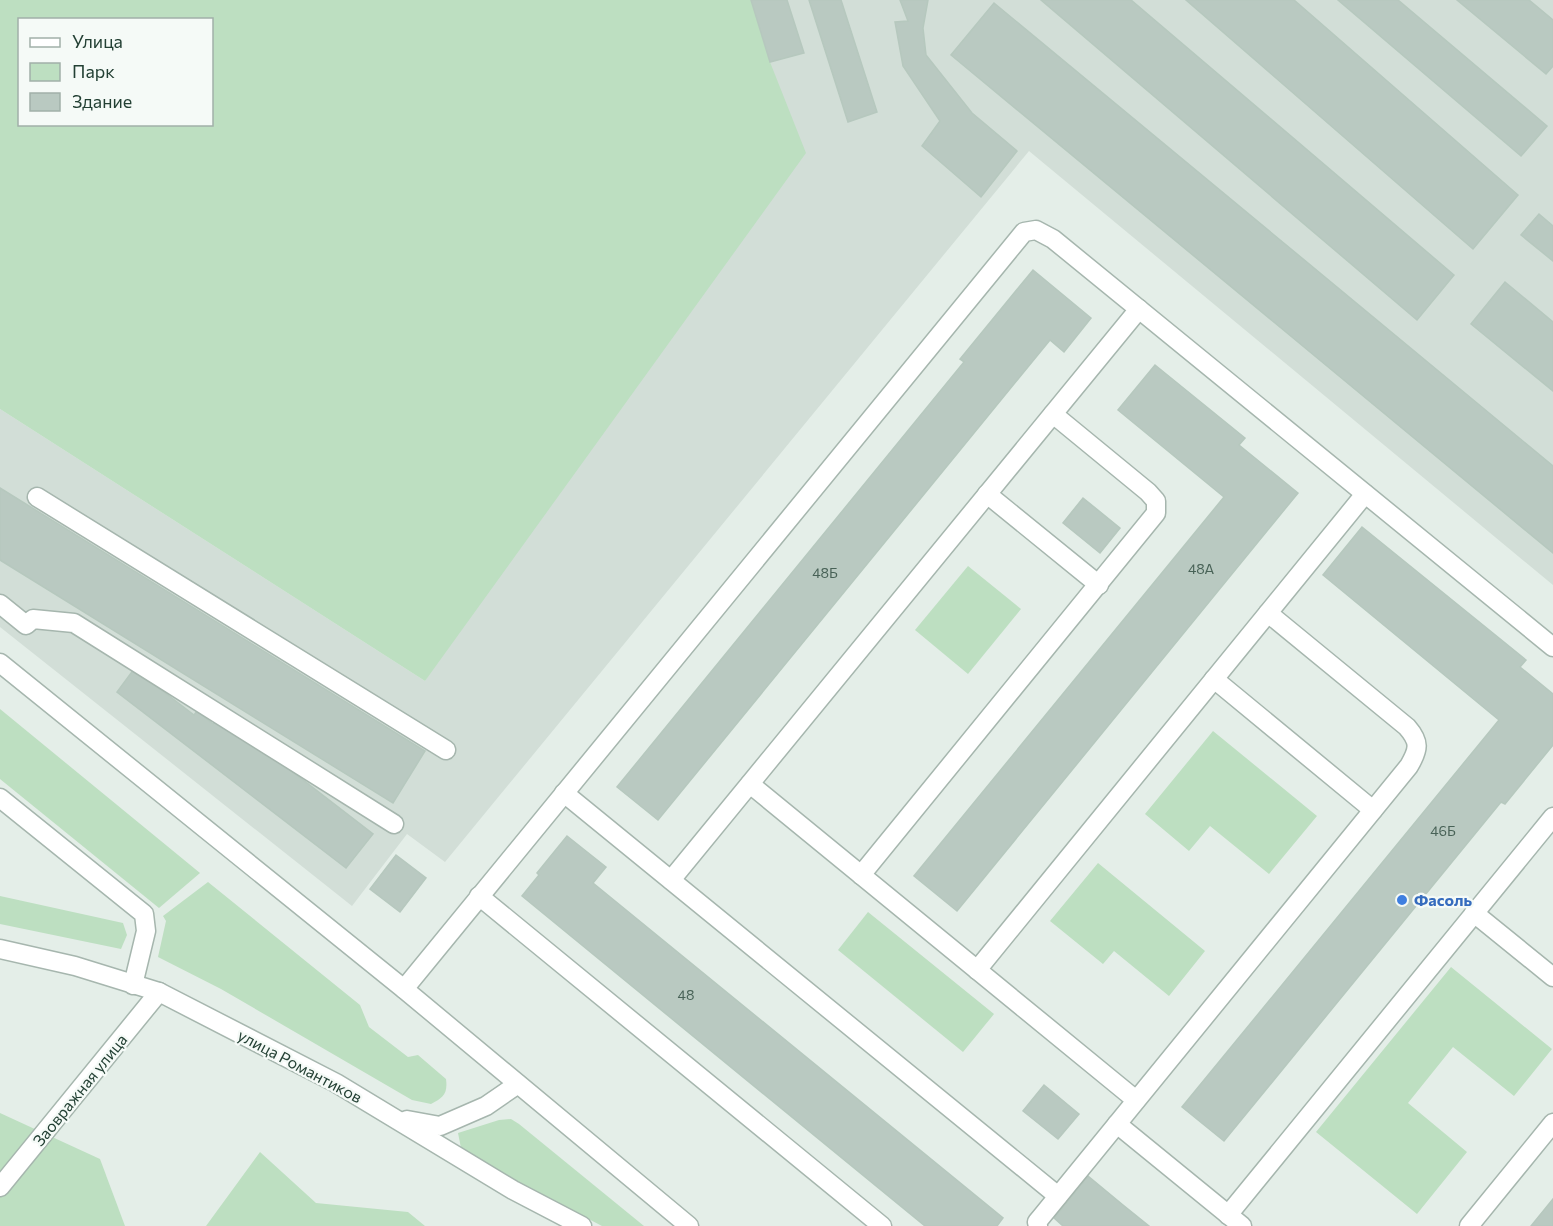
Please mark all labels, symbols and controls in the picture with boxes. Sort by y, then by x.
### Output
legend [18,18,213,126]
text: Улица [72,30,123,52]
text: Парк [72,60,115,82]
text: Здание [72,90,132,112]
house number: 48А [1188,560,1214,577]
house number: 48Б [812,564,838,581]
house number: 46Б [1430,822,1456,839]
place label: Фасоль [1414,890,1472,909]
marker: Фасоль [1395,893,1409,907]
house number: 48 [678,986,694,1003]
street label: улица Романтиков [235,1025,366,1106]
street label: Заовражная улица [29,1030,131,1149]

